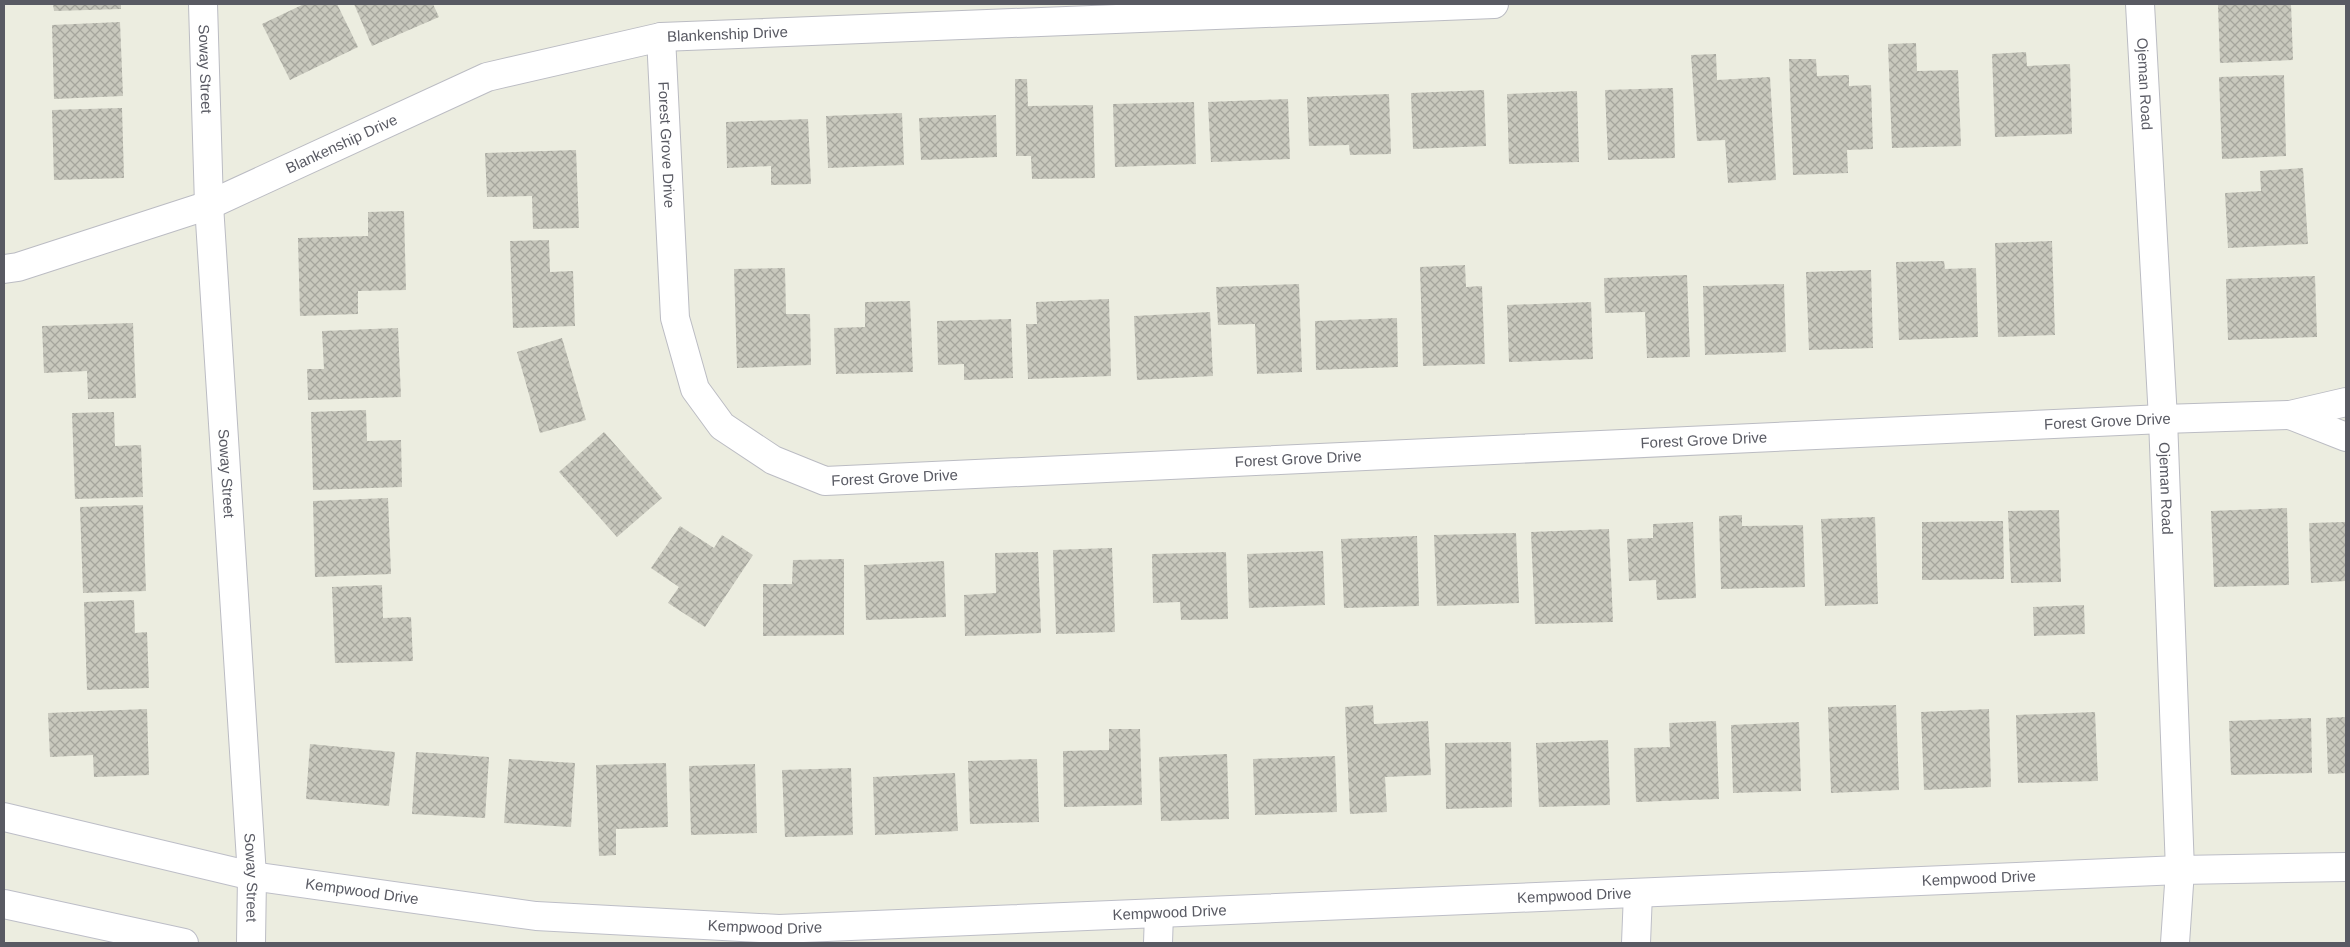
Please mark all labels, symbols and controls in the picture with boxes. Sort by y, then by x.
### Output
street label: Blankenship Drive [667,23,788,45]
street label: Soway Street [196,24,215,115]
street label: Ojeman Road [2134,37,2156,131]
street label: Forest Grove Drive [655,81,679,209]
street label: Blankenship Drive [283,110,400,176]
street label: Forest Grove Drive [2044,410,2171,433]
street label: Soway Street [215,428,238,519]
street label: Forest Grove Drive [1640,428,1767,451]
street label: Ojeman Road [2156,442,2176,535]
street label: Forest Grove Drive [1234,447,1362,470]
street label: Forest Grove Drive [831,466,958,489]
street label: Soway Street [241,832,261,923]
street label: Kempwood Drive [1921,867,2036,889]
street label: Kempwood Drive [304,875,420,907]
street label: Kempwood Drive [1517,884,1632,906]
street label: Kempwood Drive [1112,901,1227,923]
street label: Kempwood Drive [707,916,822,937]

